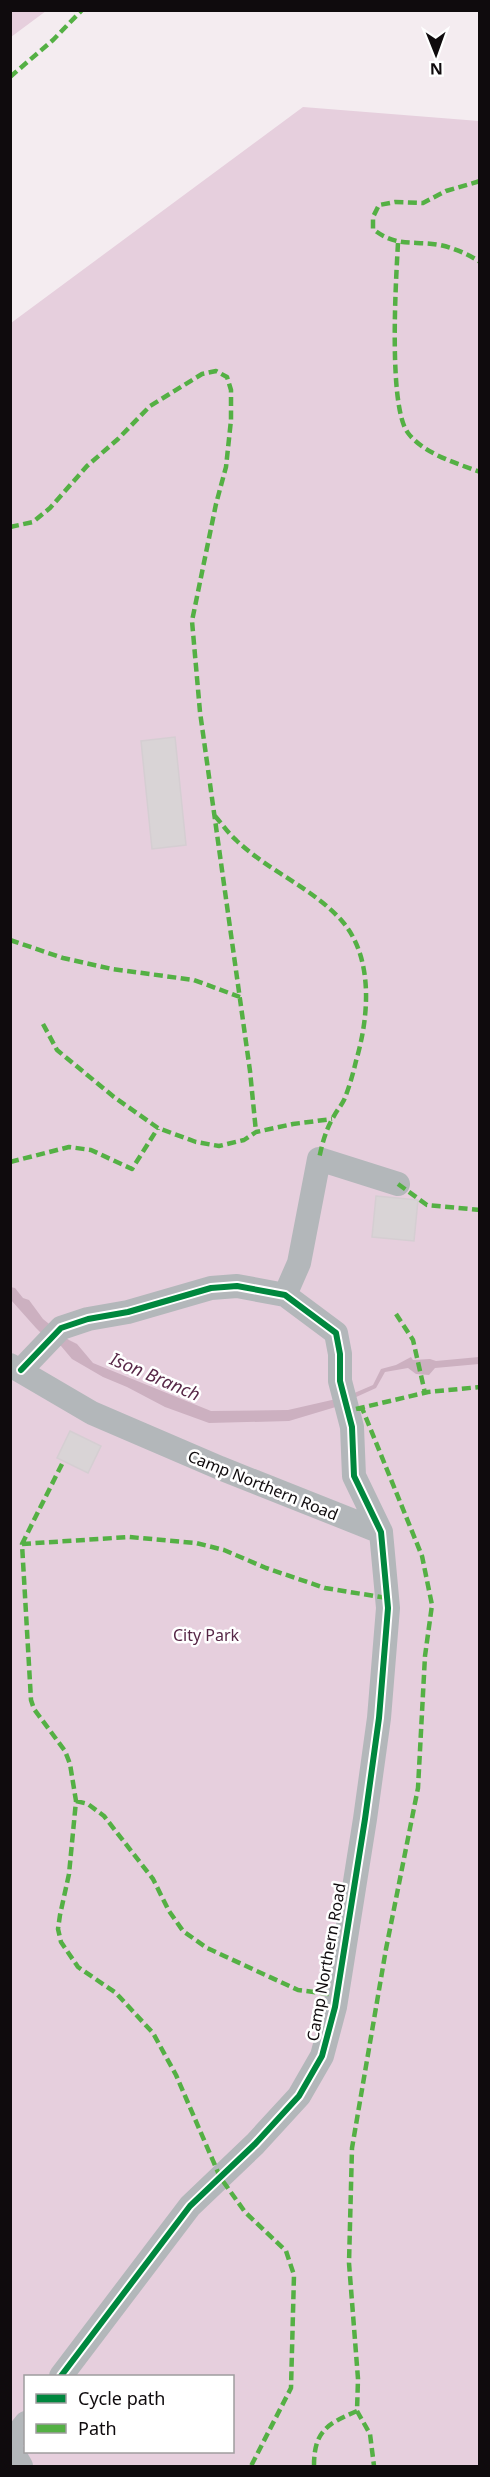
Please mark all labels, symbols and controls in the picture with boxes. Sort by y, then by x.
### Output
north arrow [406,24,466,84]
text: N [430,58,443,80]
water label: Ison Branch [106,1346,204,1406]
street label: Camp Northern Road [185,1445,341,1525]
park label: City Park [173,1624,240,1646]
street label: Camp Northern Road [301,1881,351,2043]
legend [24,2375,234,2453]
text: Cycle path [78,2386,165,2410]
text: Path [78,2416,117,2440]

